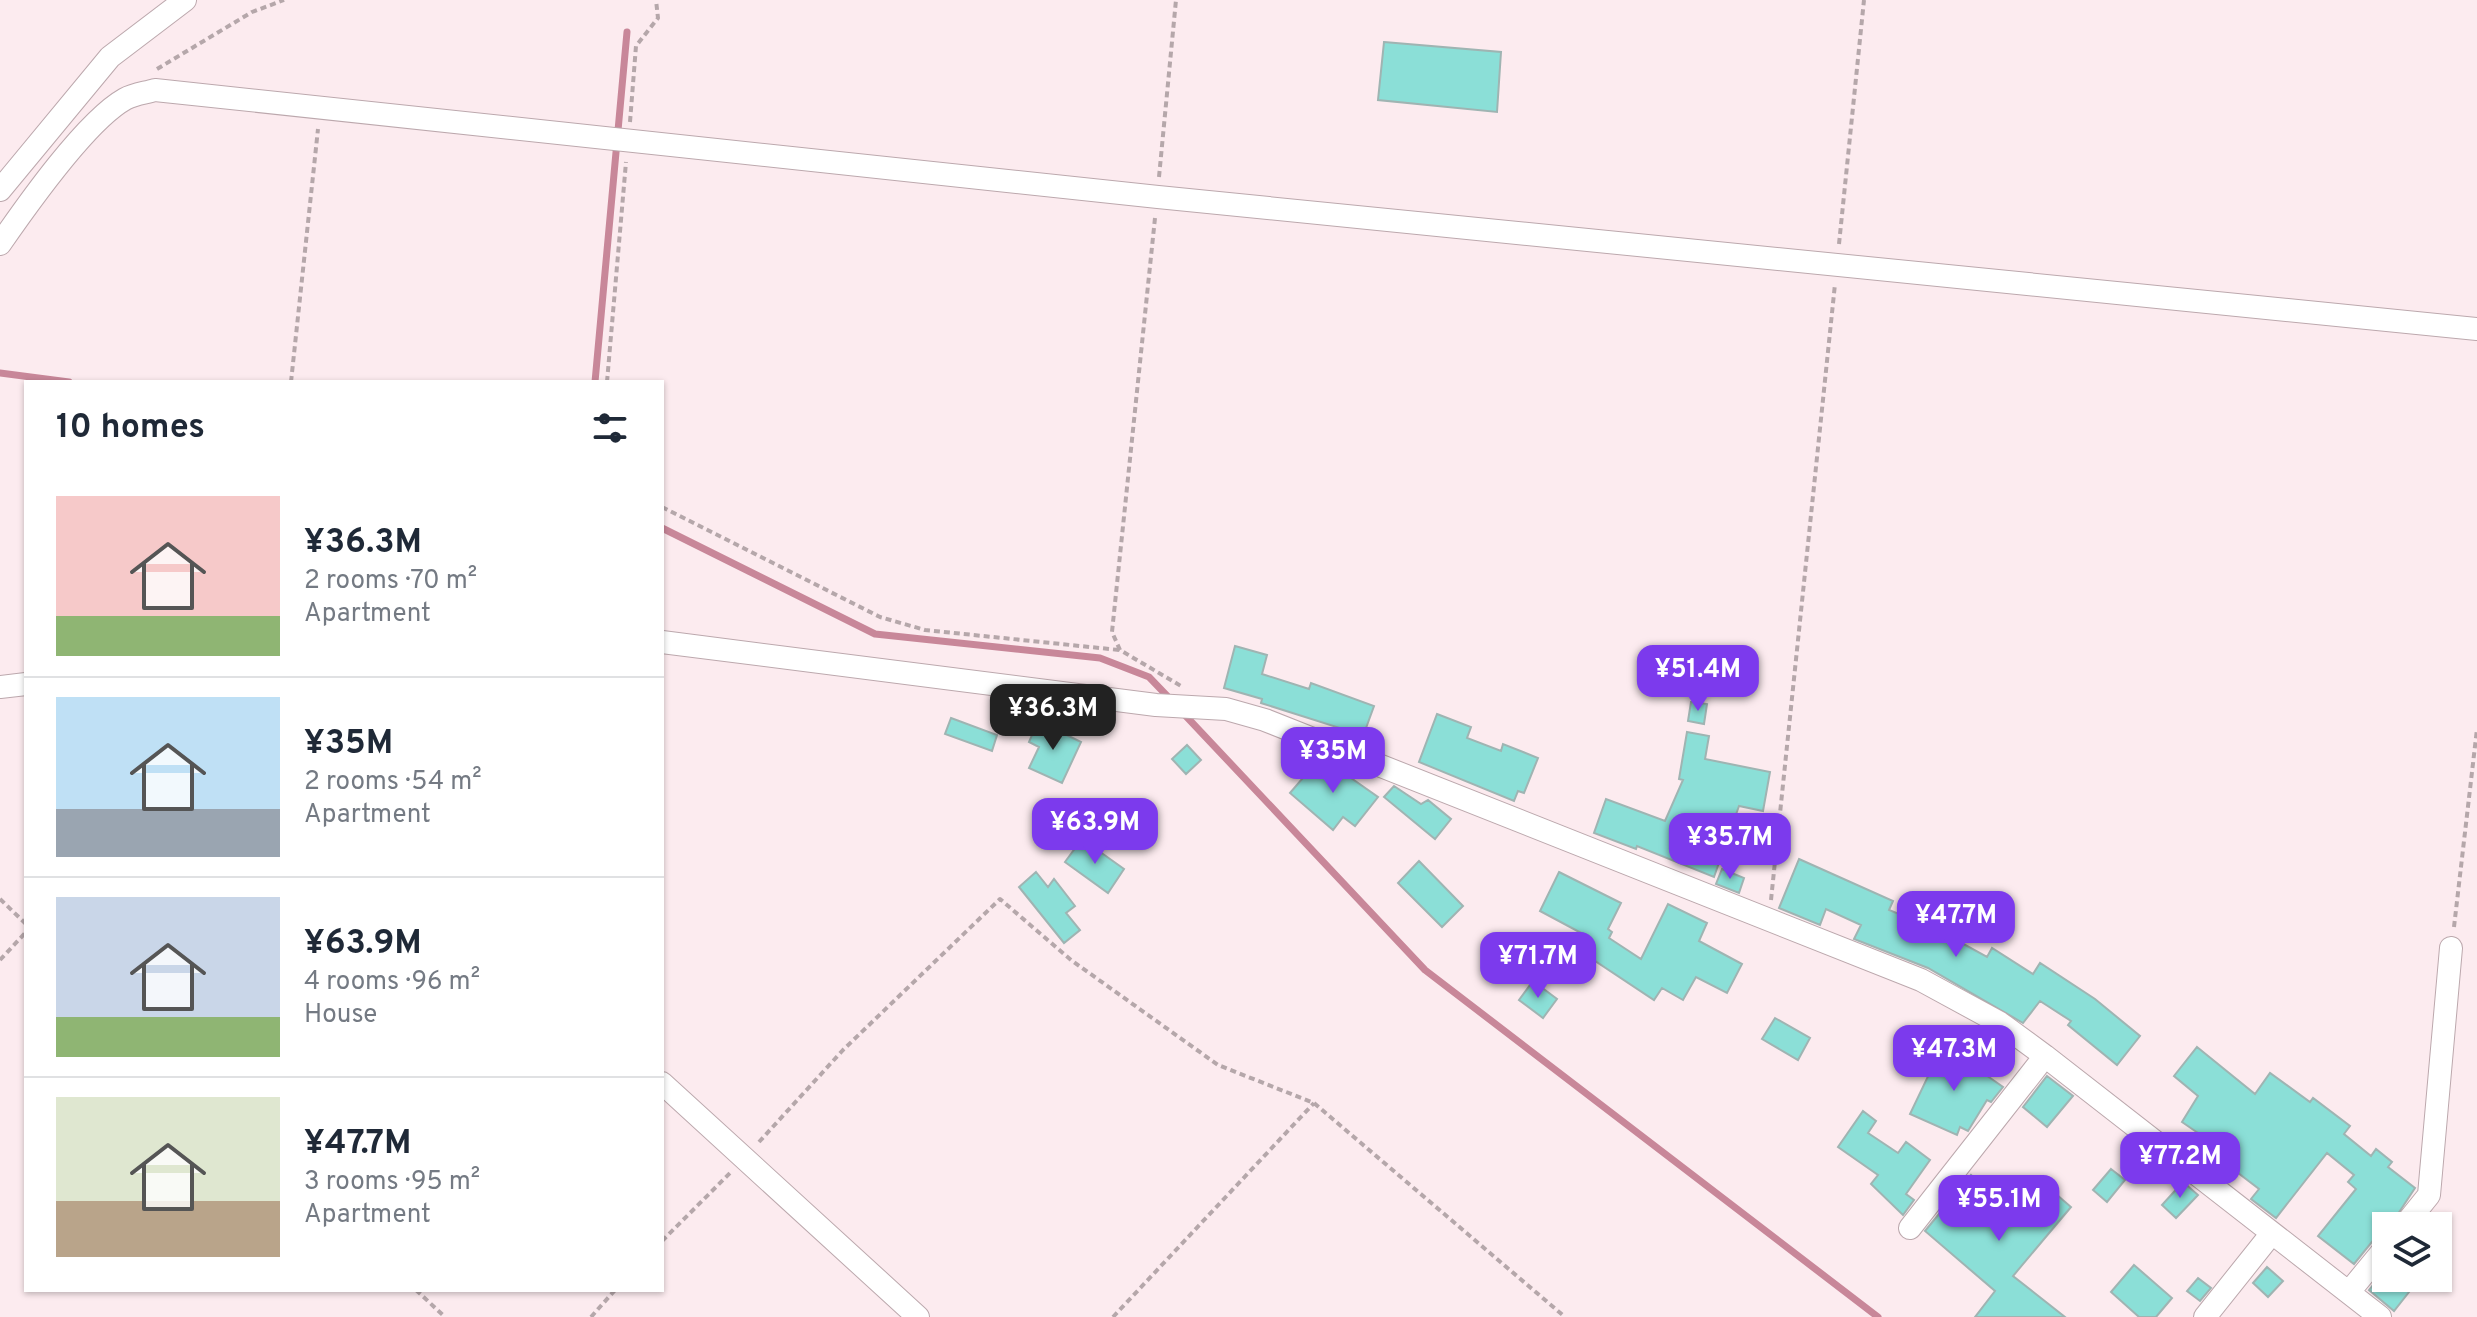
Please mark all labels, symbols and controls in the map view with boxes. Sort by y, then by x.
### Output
icon: filters [588,406,632,450]
text: 10 homes [56,407,205,450]
text: ¥36.3M [304,522,422,565]
icon: home [120,528,216,624]
text: 2 rooms · 70 m² [304,565,477,598]
text: Apartment [304,598,431,631]
pin: ¥51.4M [1633,645,1763,713]
text: ¥51.4M [1655,654,1741,687]
pin: ¥36.3M [988,684,1118,752]
text: ¥36.3M [1008,693,1098,726]
text: ¥35M [304,723,393,766]
pin: ¥35M [1286,727,1380,795]
icon: home [120,729,216,825]
text: ¥35M [1299,736,1367,769]
text: 2 rooms · 54 m² [304,766,482,799]
pin: ¥63.9M [1030,798,1160,866]
text: Apartment [304,799,431,832]
text: ¥63.9M [1050,807,1140,840]
pin: ¥35.7M [1665,813,1795,881]
text: ¥35.7M [1687,822,1773,855]
pin: ¥47.7M [1891,891,2021,959]
text: ¥47.7M [1915,900,1997,933]
text: ¥63.9M [304,923,422,966]
icon: home [120,929,216,1025]
pin: ¥71.7M [1473,932,1603,1000]
text: ¥71.7M [1498,941,1578,974]
text: 4 rooms · 96 m² [304,966,480,999]
text: House [304,999,377,1032]
pin: ¥47.3M [1889,1025,2019,1093]
text: ¥47.3M [1911,1034,1997,1067]
text: ¥47.7M [304,1123,412,1166]
icon: home [120,1129,216,1225]
pin: ¥77.2M [2115,1132,2245,1200]
text: ¥77.2M [2138,1141,2222,1174]
text: 3 rooms · 95 m² [304,1166,480,1199]
pin: ¥55.1M [1934,1175,2064,1243]
text: ¥55.1M [1956,1184,2042,1217]
text: Apartment [304,1199,431,1232]
map controls [2372,1212,2452,1292]
button: layers [2372,1212,2452,1292]

